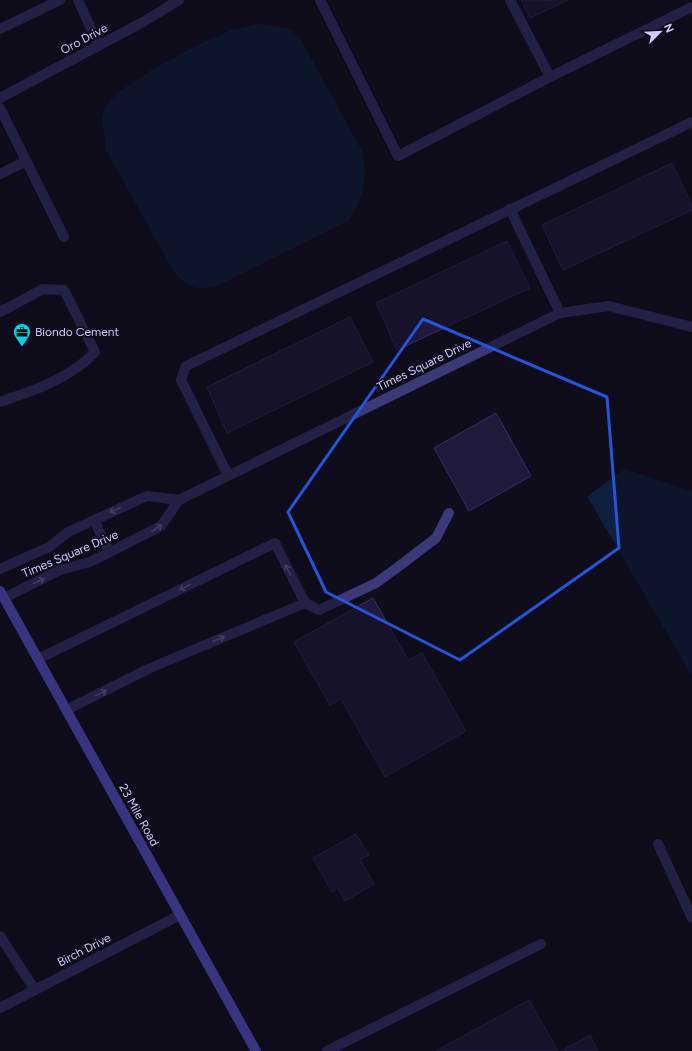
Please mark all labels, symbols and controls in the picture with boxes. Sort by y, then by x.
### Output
north arrow [640,12,680,52]
street label: Oro Drive [58,21,110,57]
text: N [661,22,676,35]
office icon: Biondo Cement [12,322,32,347]
place label: Biondo Cement [35,325,119,339]
street label: Times Square Drive [375,336,474,394]
one-way arrow [110,507,122,514]
one-way arrow [151,523,163,531]
street label: Times Square Drive [20,527,121,581]
one-way arrow [284,564,292,576]
one-way arrow [33,577,45,584]
one-way arrow [180,583,192,591]
one-way arrow [213,635,225,642]
one-way arrow [95,689,107,696]
street label: 23 Mile Road [116,781,162,849]
street label: Birch Drive [55,930,113,969]

